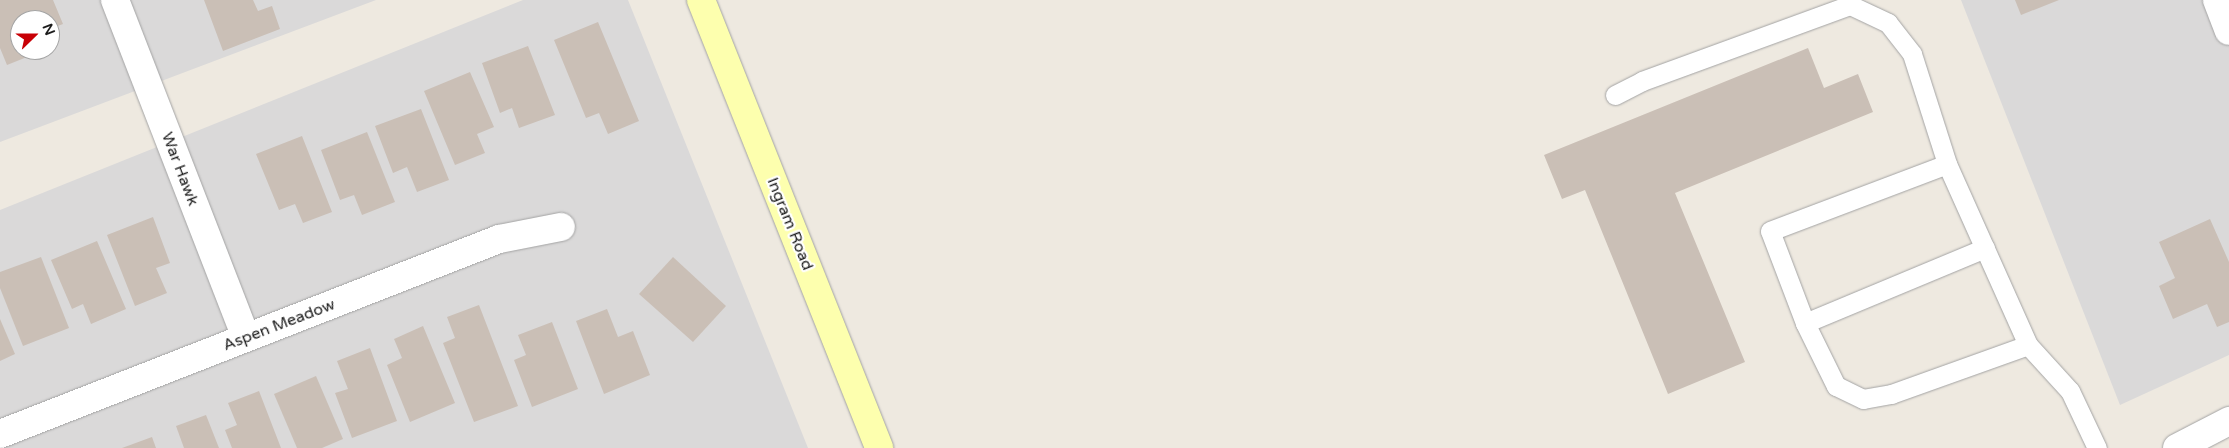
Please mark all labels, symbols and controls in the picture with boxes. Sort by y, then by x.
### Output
north arrow [10,10,60,60]
text: N [38,21,58,38]
street label: War Hawk [157,130,203,208]
street label: Ingram Road [763,175,817,273]
street label: Aspen Meadow [220,295,338,355]

